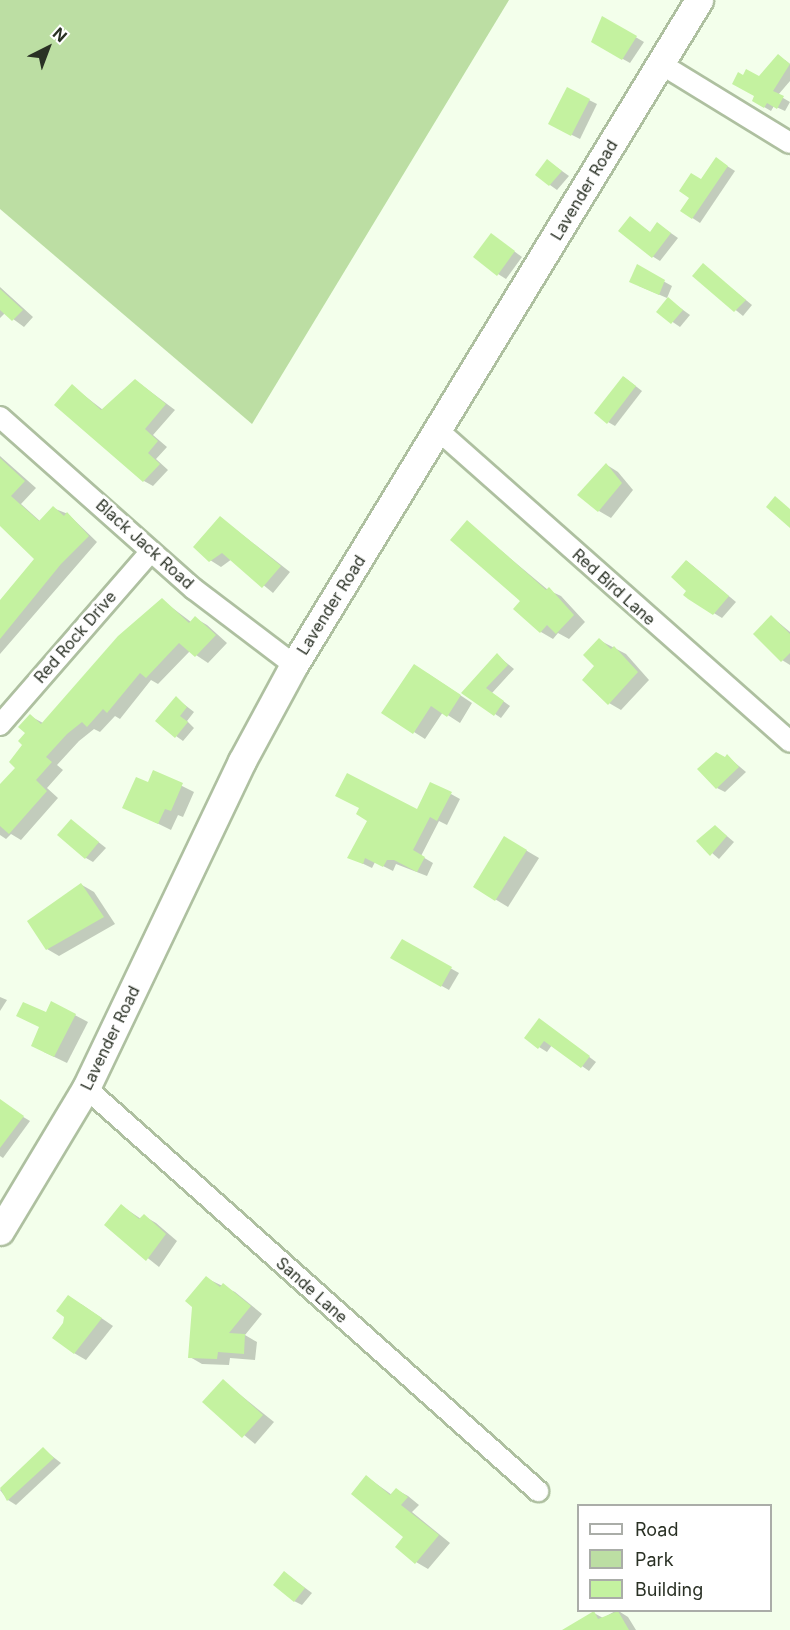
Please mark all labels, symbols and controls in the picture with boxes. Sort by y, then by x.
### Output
north arrow [18,18,78,78]
text: N [49,23,71,46]
street label: Lavender Road [547,136,621,244]
street label: Black Jack Road [92,495,198,593]
street label: Red Bird Lane [569,545,659,629]
street label: Lavender Road [293,552,369,658]
street label: Red Rock Drive [30,587,120,687]
street label: Lavender Road [76,983,144,1093]
street label: Sande Lane [272,1253,352,1327]
legend [577,1504,772,1612]
text: Road [635,1519,678,1540]
text: Park [635,1549,674,1570]
text: Building [635,1579,703,1600]

